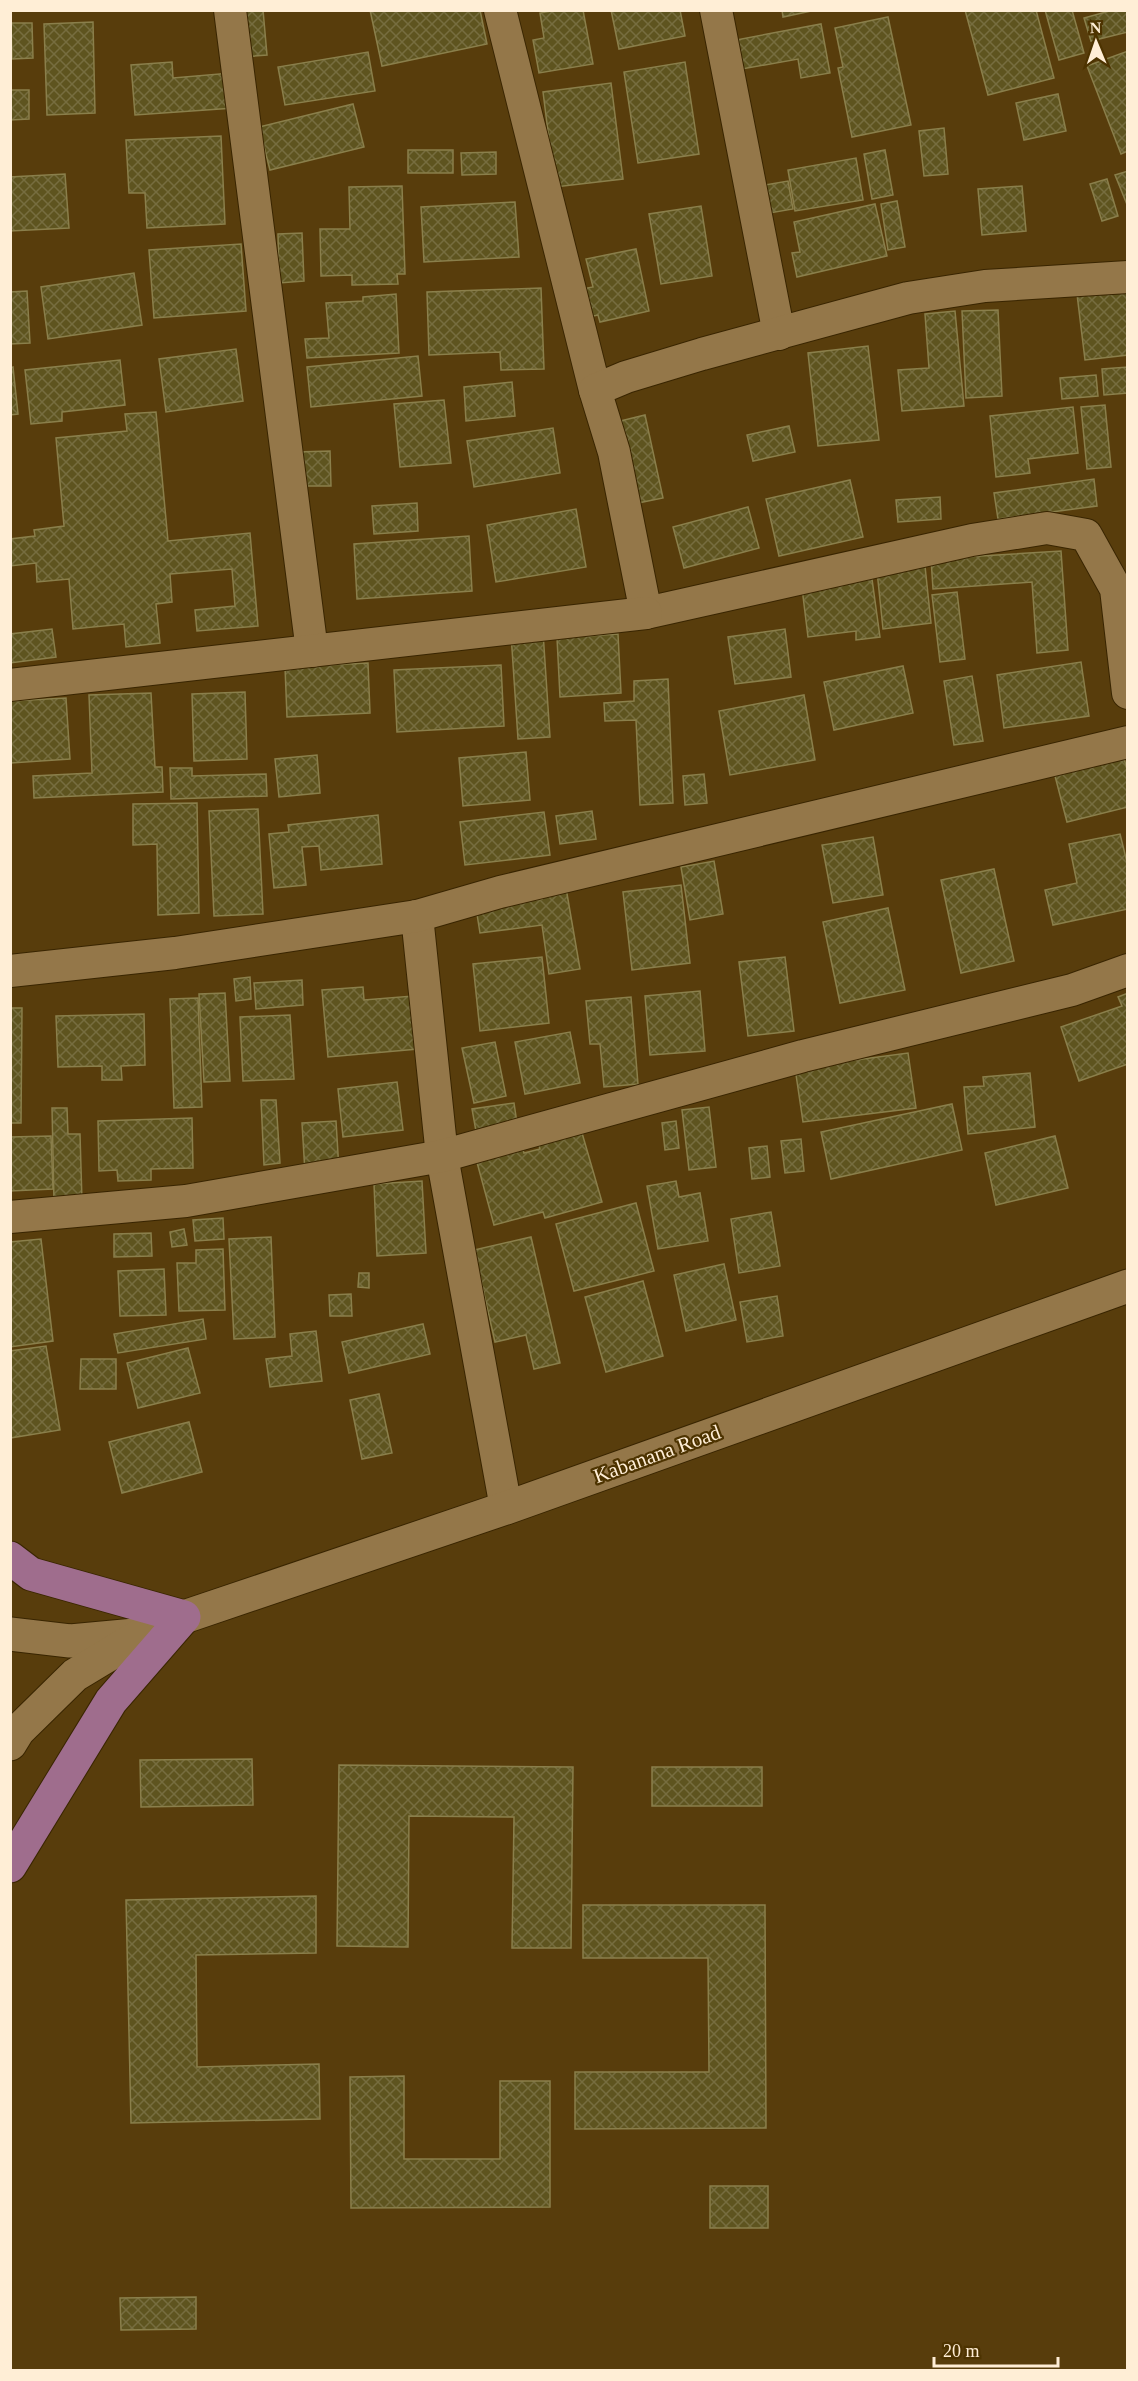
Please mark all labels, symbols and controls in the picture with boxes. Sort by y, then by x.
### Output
north arrow [1066,12,1126,72]
text: N [1089,19,1102,36]
street label: Kabanana Road [590,1420,724,1488]
scale bar [934,2330,1058,2368]
text: 20 m [943,2341,980,2361]

